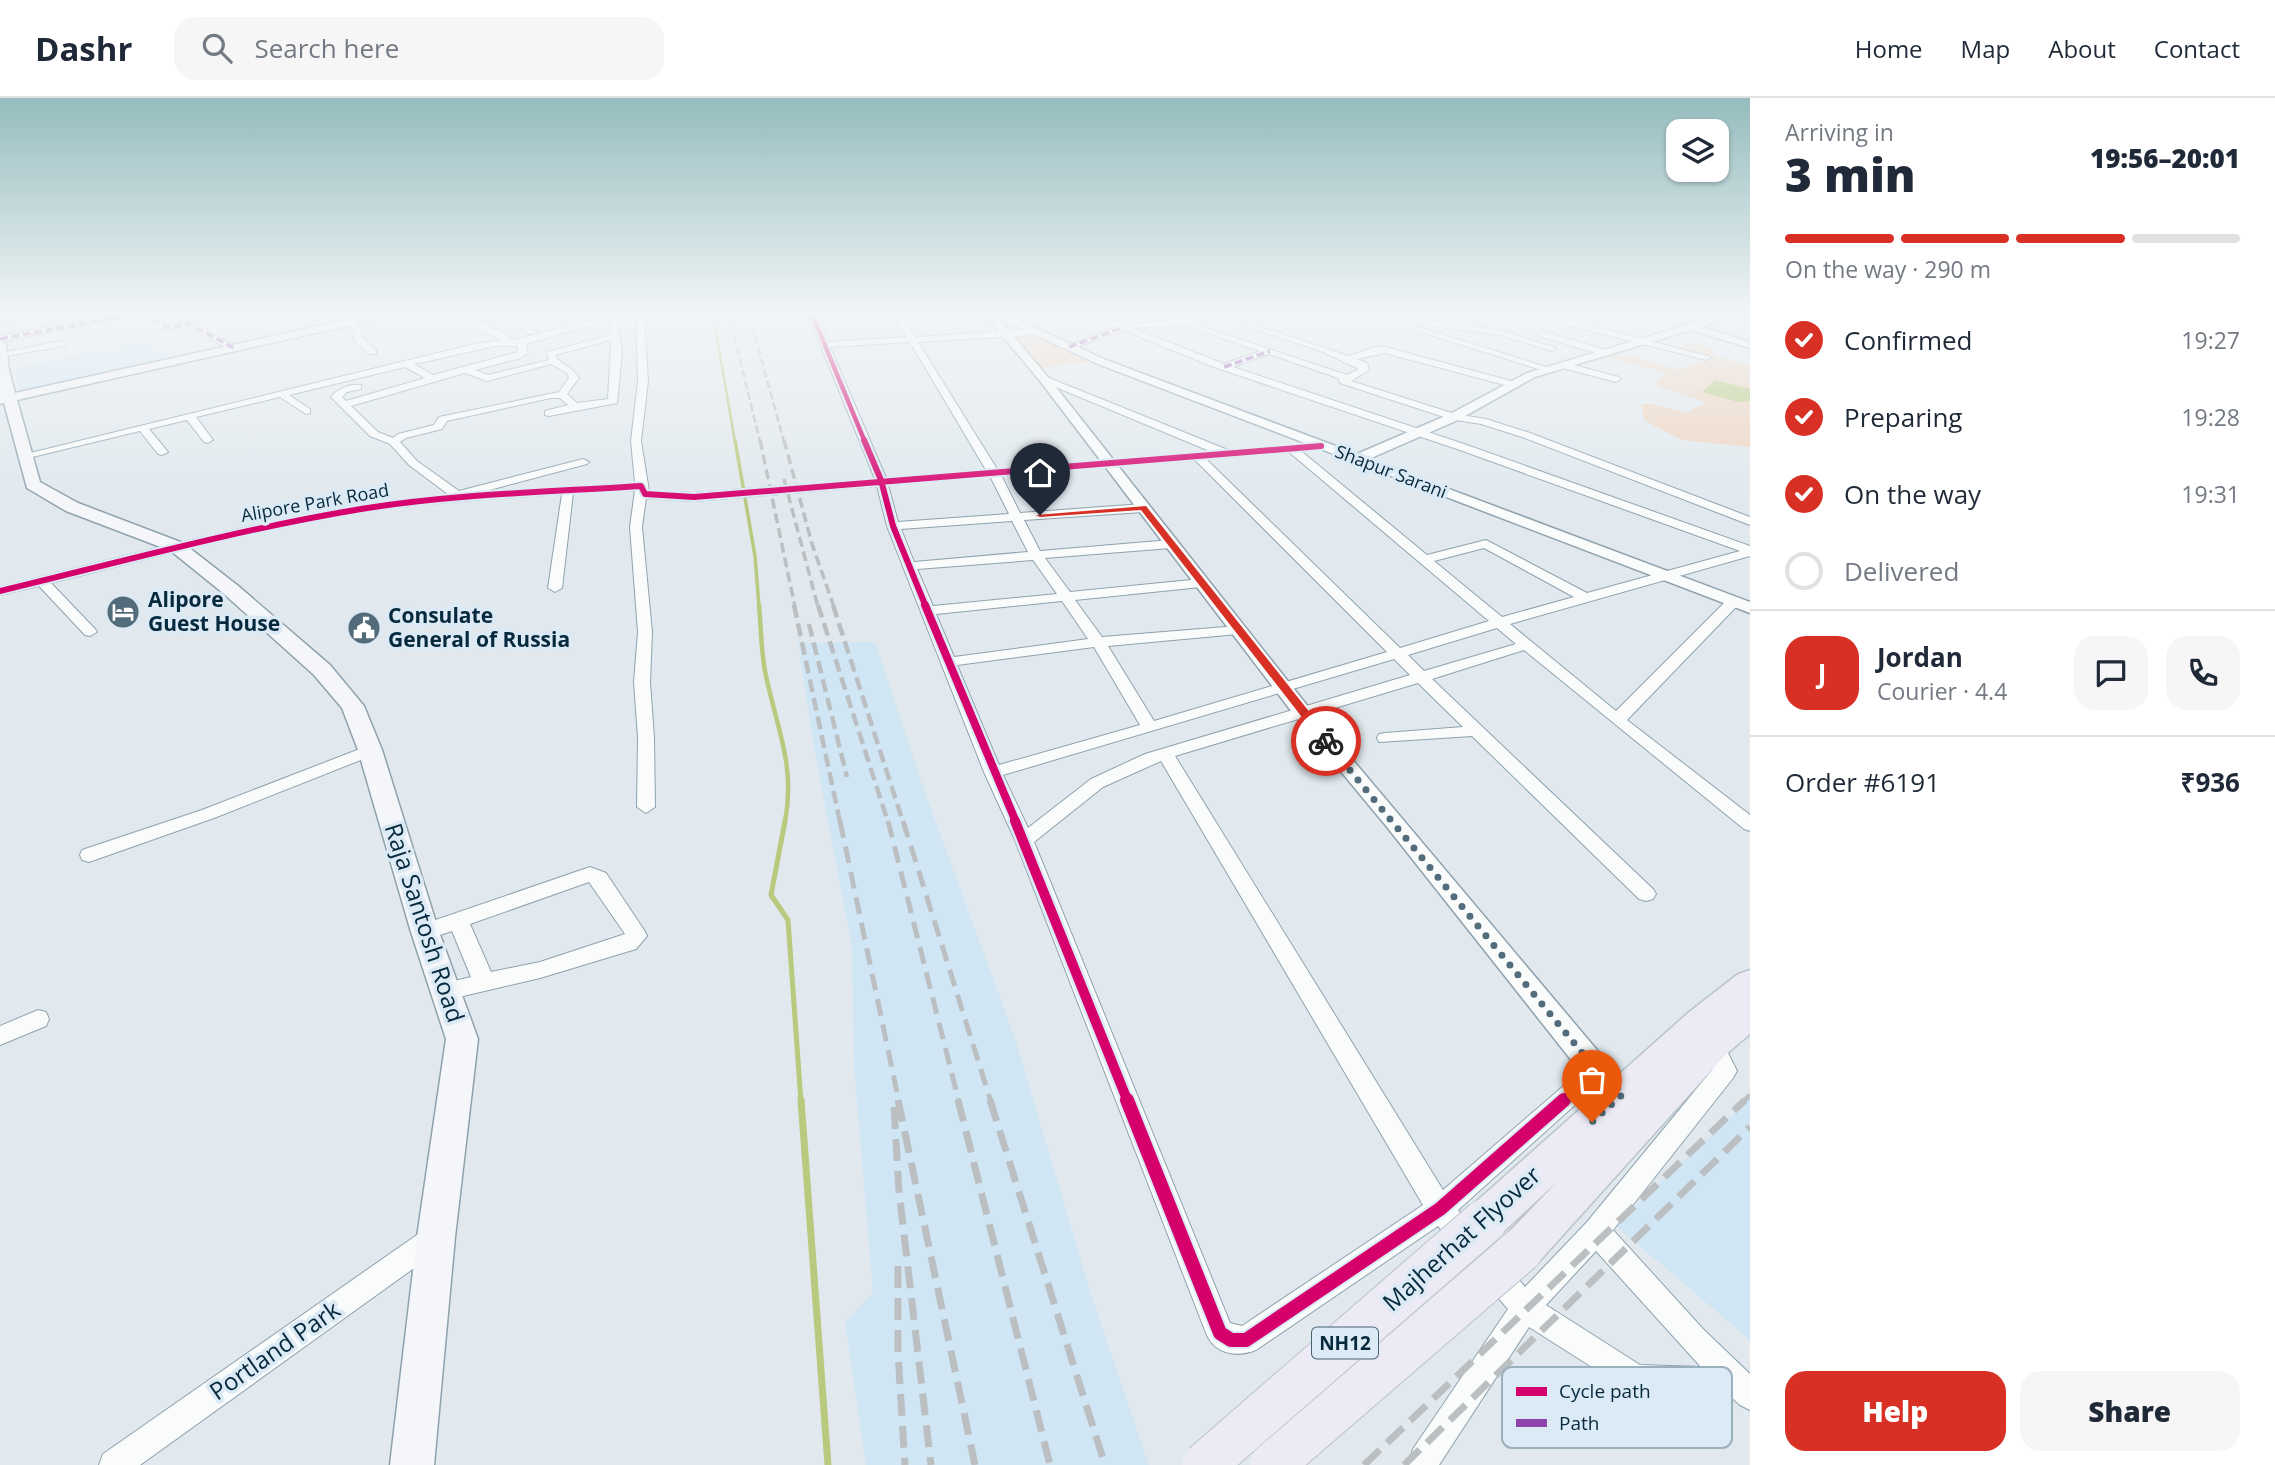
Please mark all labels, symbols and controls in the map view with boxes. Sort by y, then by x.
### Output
search box [174,17,664,80]
text: Dashr [35,26,132,71]
icon: search [198,29,236,67]
text: Search here [254,30,399,66]
text: Home [1855,32,1923,65]
text: Map [1961,32,2010,65]
text: About [2048,32,2116,65]
text: Contact [2154,32,2240,65]
text: Arriving in [1785,116,1894,148]
map controls [1666,119,1729,182]
button: layers [1666,119,1729,182]
text: 19:56–20:01 [2090,140,2240,176]
text: 3 min [1785,143,1916,205]
text: On the way · 290 m [1785,253,1991,285]
icon: check [1785,321,1823,359]
text: Confirmed [1844,322,1972,358]
text: 19:27 [2181,324,2240,356]
icon: check [1785,398,1823,436]
text: Preparing [1844,399,1962,435]
text: 19:28 [2181,401,2240,433]
street label: Shapur Sarani [1332,439,1451,503]
pin [1010,443,1070,515]
icon: home [1021,454,1059,492]
icon: check [1785,475,1823,513]
text: On the way [1844,476,1981,512]
street label: Alipore Park Road [239,477,391,527]
text: 19:31 [2181,478,2240,510]
text: Delivered [1844,553,1959,589]
place label: Alipore Guest House [148,585,280,637]
hotel icon: Alipore Guest House [104,593,142,631]
place label: Consulate General of Russia [388,601,570,653]
public building icon: Consulate General of Russia [345,609,383,647]
button: chat [2074,636,2148,710]
button: phone [2166,636,2240,710]
text: Jordan [1877,639,1963,675]
text: J [1818,655,1826,691]
text: Courier · 4.4 [1877,675,2007,707]
courier [1291,706,1361,776]
icon: bike [1307,722,1345,760]
text: Order #6191 [1785,764,1940,800]
text: ₹936 [2181,764,2240,800]
street label: Raja Santosh Road [378,819,473,1026]
pin [1562,1050,1622,1122]
icon: bag [1573,1061,1611,1099]
street label: Majherhat Flyover [1375,1158,1547,1318]
street label: Portland Park [202,1292,346,1407]
road number: NH12 [1312,1328,1378,1358]
legend [1502,1367,1732,1448]
button: Help [1785,1371,2006,1451]
button: Share [2020,1371,2240,1451]
text: Cycle path [1559,1378,1651,1404]
text: Path [1559,1410,1599,1436]

